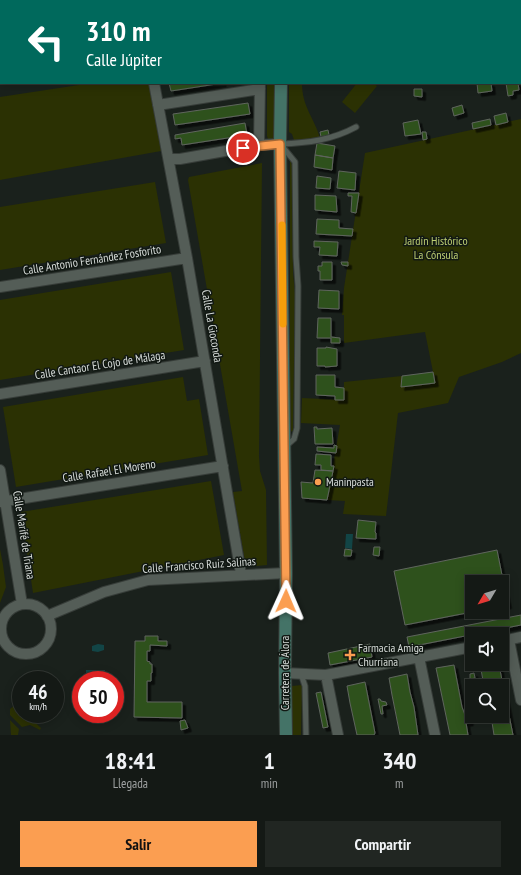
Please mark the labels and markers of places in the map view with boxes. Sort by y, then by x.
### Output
pin [226,131,260,165]
place label: Maninpasta [326,474,374,489]
marker: Maninpasta [313,477,323,487]
place label: Farmacia Amiga Churriana [358,640,424,669]
marker: Farmacia Amiga Churriana [345,650,355,660]

